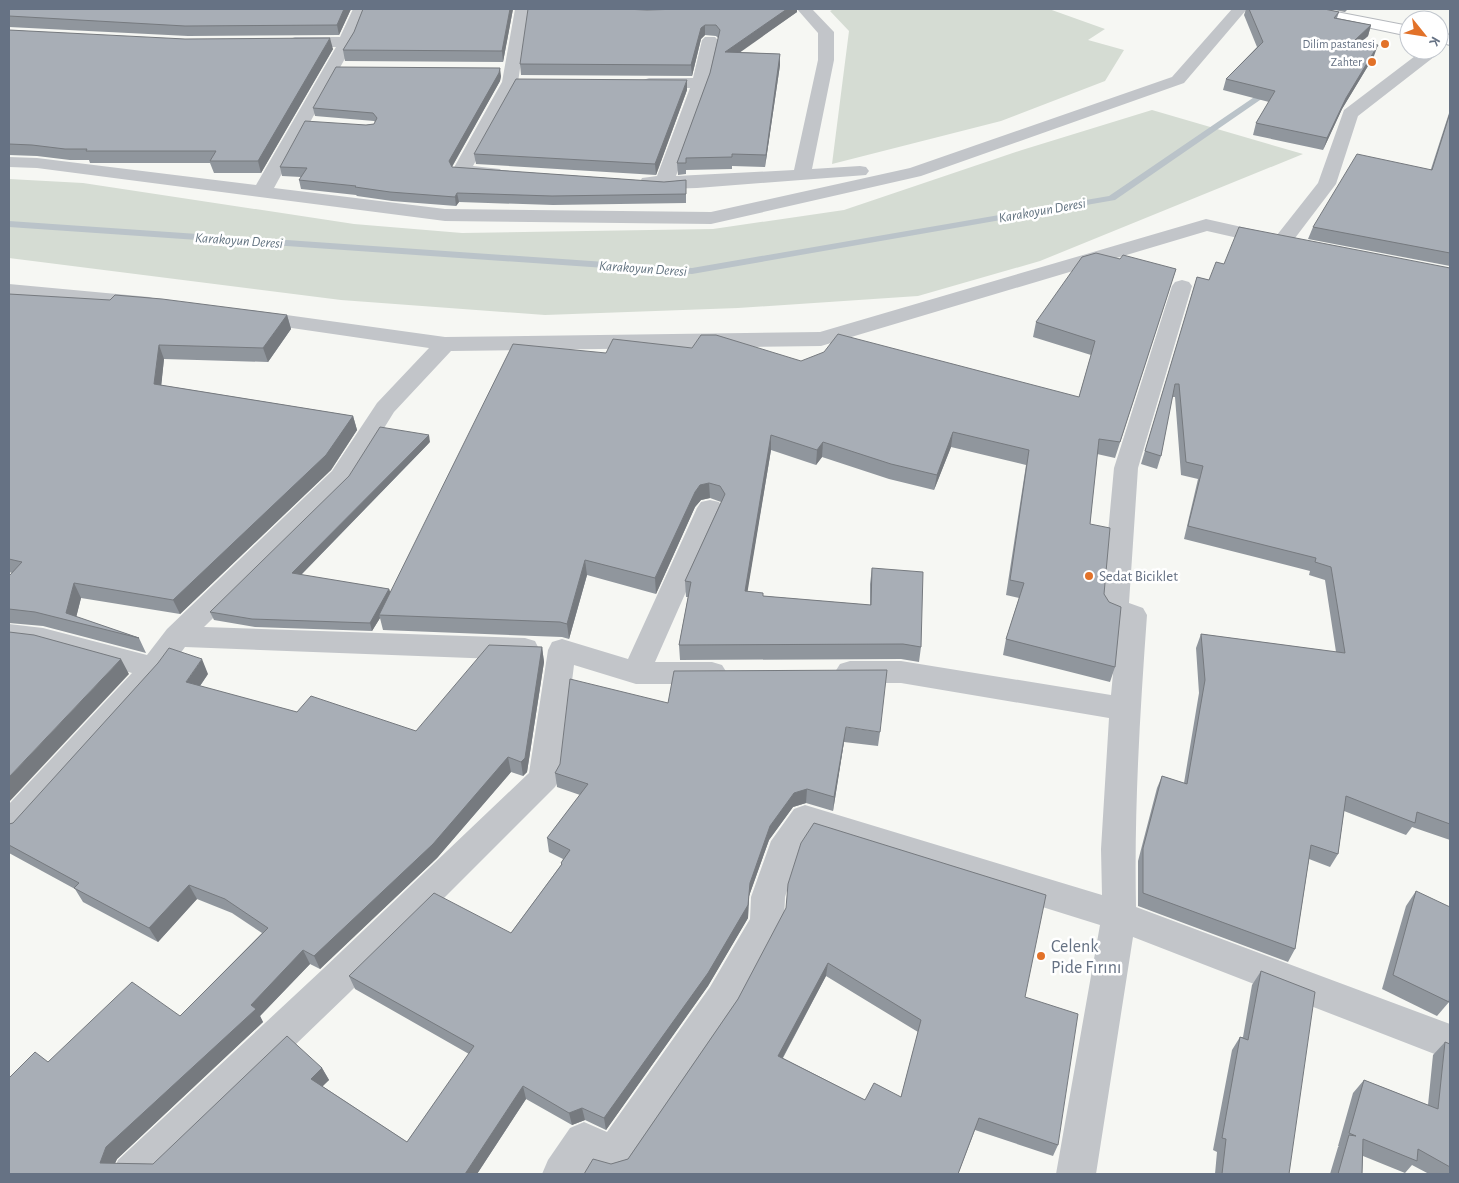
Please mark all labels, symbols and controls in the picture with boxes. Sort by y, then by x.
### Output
north arrow [1399,10,1449,60]
text: K [1426,34,1443,49]
place label: Dilim pastanesi [1302,38,1375,50]
marker: Dilim pastanesi [1379,38,1391,50]
place label: Zahter [1331,56,1362,68]
marker: Zahter [1366,56,1378,68]
water label: Karakoyun Deresi [998,196,1087,226]
water label: Karakoyun Deresi [195,231,283,251]
water label: Karakoyun Deresi [599,259,687,279]
place label: Sedat Biciklet [1099,569,1178,584]
marker: Sedat Biciklet [1083,570,1095,582]
place label: Celenk Pide Fırını [1051,938,1121,977]
marker: Celenk Pide Fırını [1035,950,1047,962]

